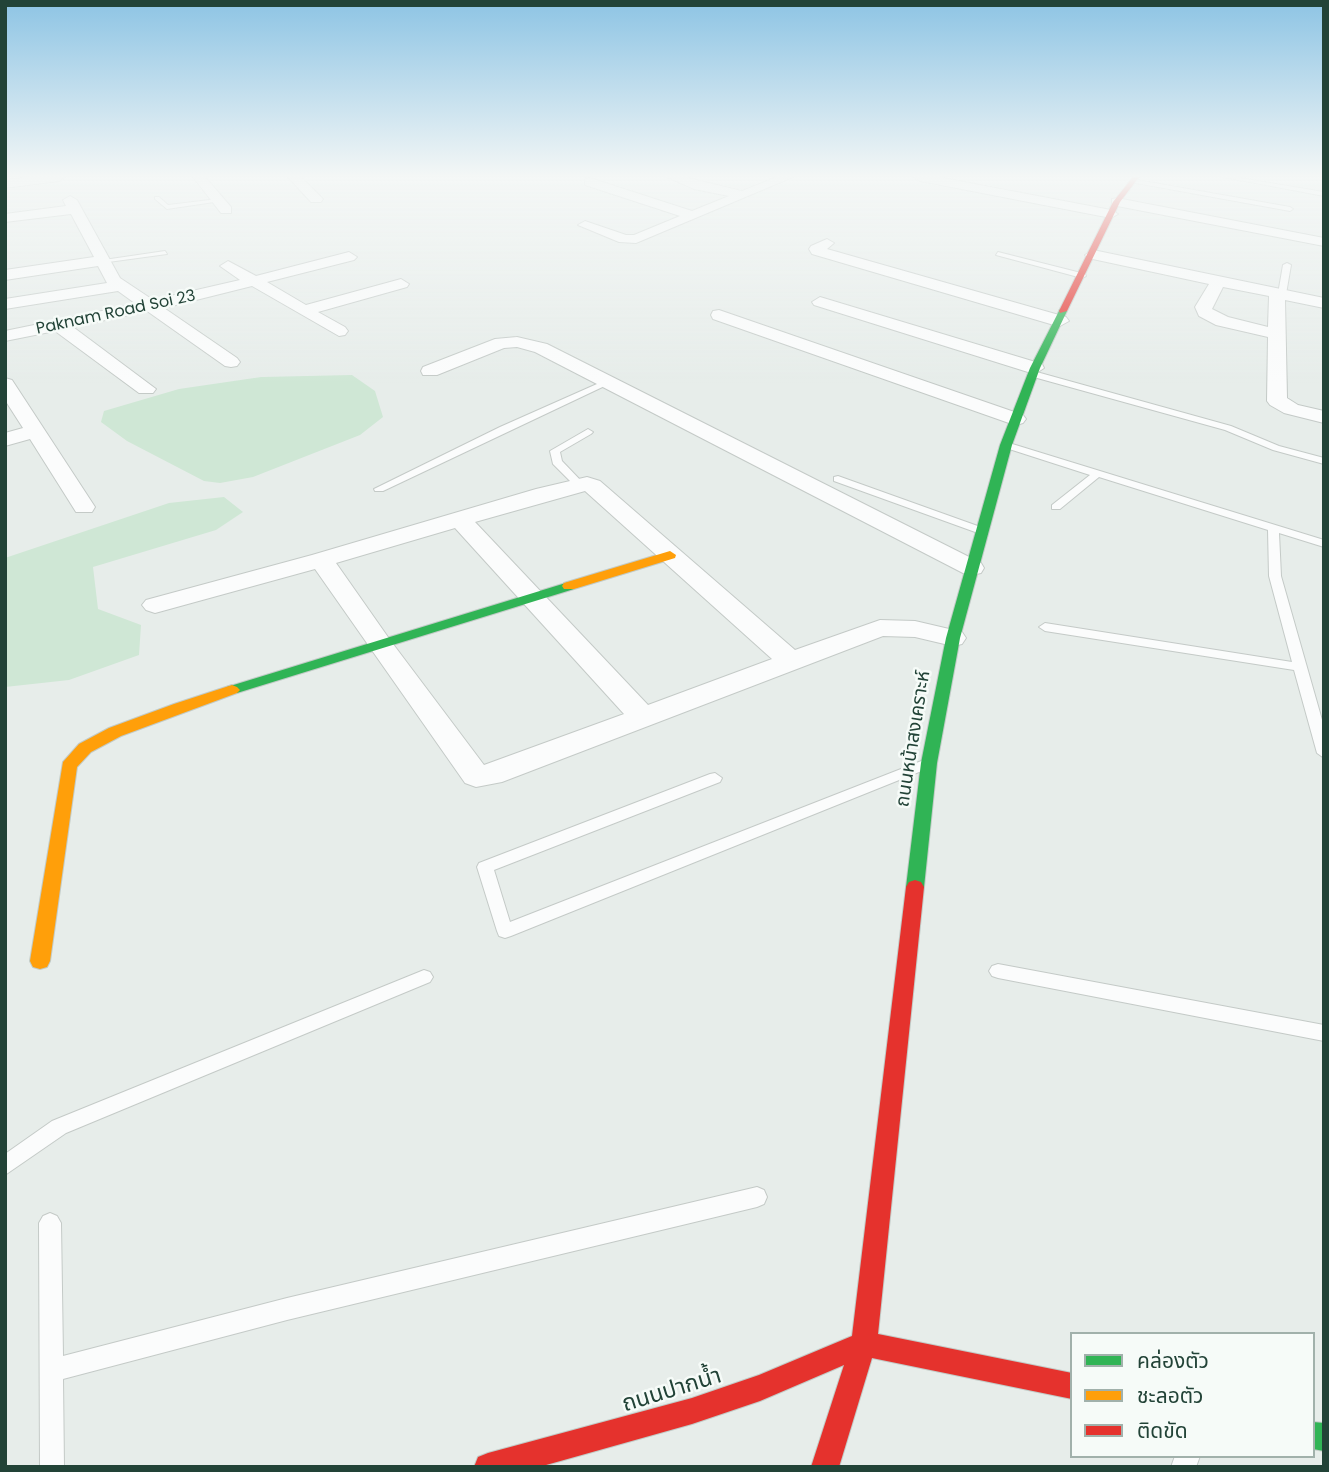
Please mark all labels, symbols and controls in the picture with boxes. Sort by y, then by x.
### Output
street label: Paknam Road Soi 23 [35,287,197,339]
street label: ถนนหน้าสงเคราะห์ [892,669,936,809]
legend [1070,1332,1315,1458]
text: คล่องตัว [1137,1346,1209,1375]
street label: ถนนปากน้ำ [619,1363,725,1419]
text: ชะลอตัว [1137,1381,1203,1410]
text: ติดขัด [1137,1416,1188,1445]

